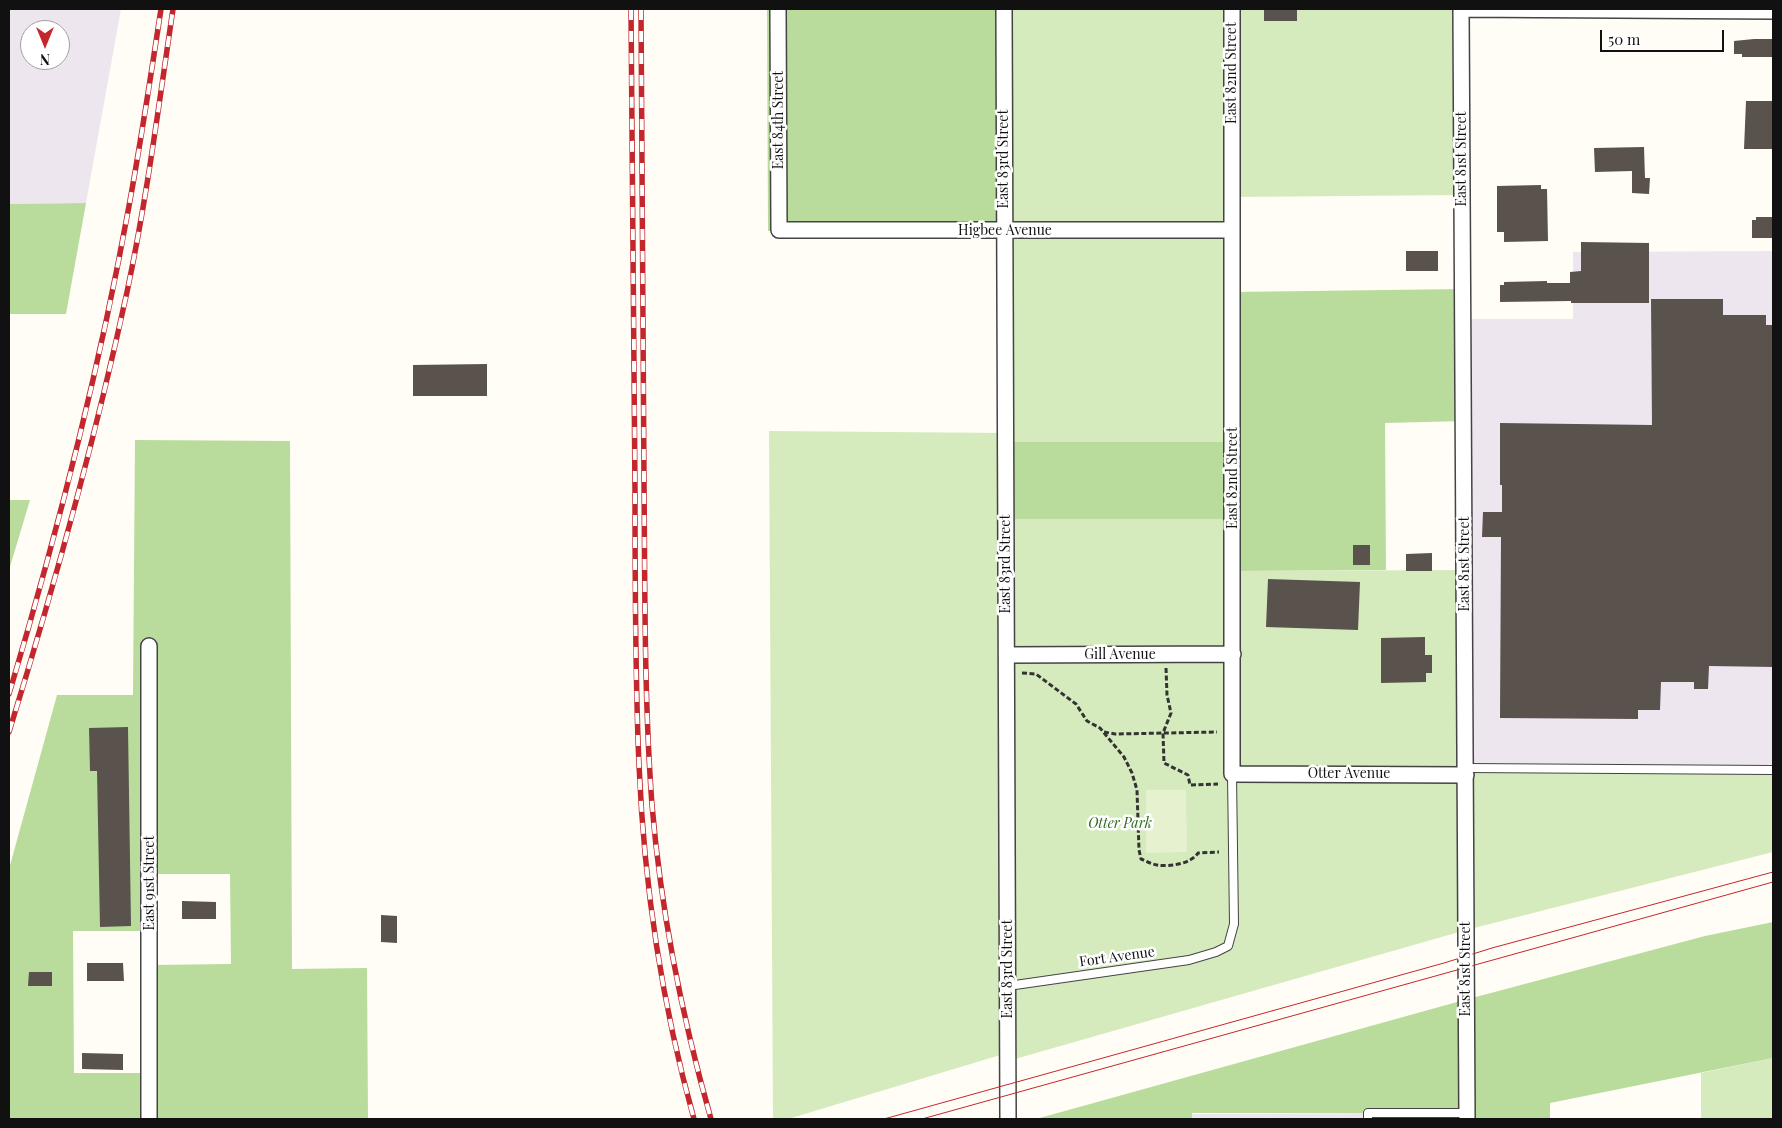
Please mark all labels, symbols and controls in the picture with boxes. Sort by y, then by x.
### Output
north arrow [20,20,70,70]
scale bar [1602,20,1726,52]
street label: East 82nd Street [1224,22,1240,124]
text: 50 m [1608,29,1640,49]
text: N [40,50,50,69]
street label: East 84th Street [771,71,787,169]
street label: East 83rd Street [996,110,1012,208]
street label: East 81st Street [1454,112,1470,206]
street label: Higbee Avenue [958,223,1052,239]
street label: East 82nd Street [1225,427,1241,529]
street label: East 83rd Street [998,515,1014,613]
street label: East 81st Street [1457,517,1473,611]
street label: Gill Avenue [1084,647,1156,663]
street label: Otter Avenue [1308,766,1390,782]
park label: Otter Park [1088,816,1152,832]
street label: East 91st Street [142,836,158,930]
street label: East 83rd Street [1000,920,1016,1018]
street label: East 81st Street [1458,922,1474,1016]
street label: Fort Avenue [1078,943,1156,971]

